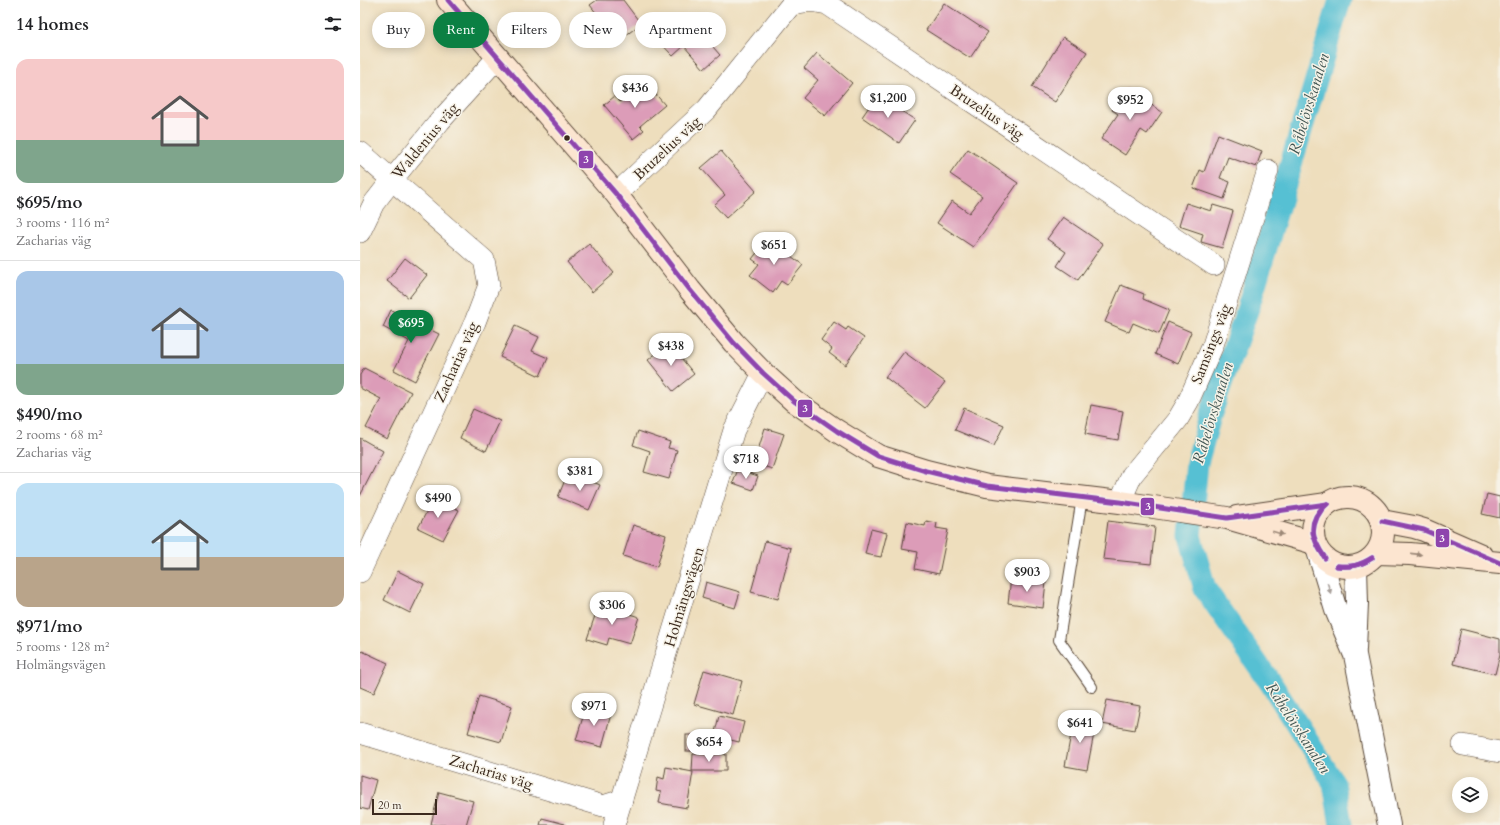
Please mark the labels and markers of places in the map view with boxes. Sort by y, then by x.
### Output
pin: $436 [611,75,659,109]
pin: $1,200 [855,85,921,119]
pin: $952 [1106,87,1154,121]
unlabelled marker [562,133,572,143]
pin: $651 [750,232,798,266]
pin: $695 [387,310,435,344]
pin: $438 [647,333,695,367]
pin: $718 [722,446,770,480]
pin: $381 [556,458,604,492]
pin: $490 [414,485,462,519]
pin: $903 [1003,559,1051,593]
pin: $306 [588,592,636,626]
pin: $971 [570,693,618,727]
pin: $641 [1056,710,1104,744]
pin: $654 [685,729,733,763]

